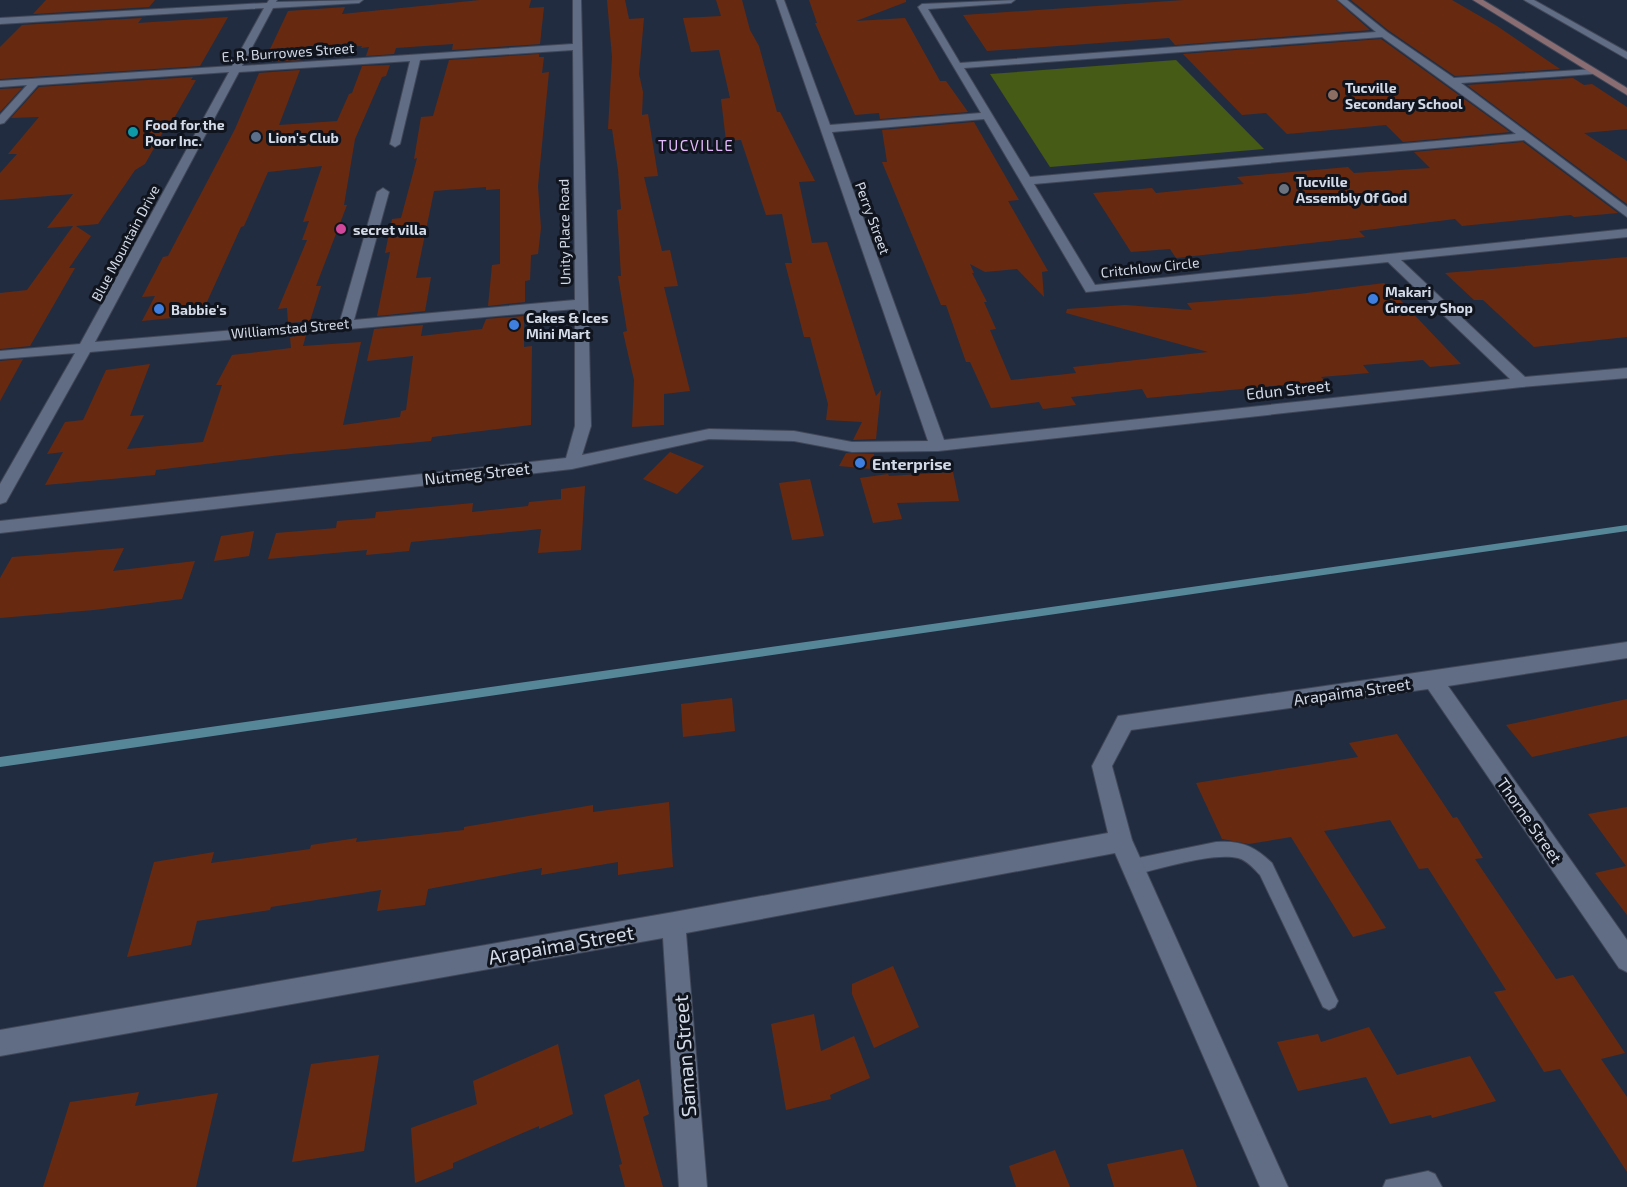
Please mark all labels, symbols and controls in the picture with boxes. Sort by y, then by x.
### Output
street label: E. R. Burrowes Street [221,39,355,65]
place label: Tucville Secondary School [1345,79,1463,112]
marker: Tucville Secondary School [1326,88,1340,102]
place label: Food for the Poor Inc. [145,116,225,149]
marker: Food for the Poor Inc. [126,125,140,139]
place label: Lion's Club [268,129,339,146]
marker: Lion's Club [249,130,263,144]
district label: TUCVILLE [658,136,734,154]
place label: Tucville Assembly Of God [1296,173,1407,206]
street label: Unity Place Road [555,179,573,285]
street label: Perry Street [852,179,894,257]
street label: Blue Mountain Drive [87,182,163,304]
marker: Tucville Assembly Of God [1277,182,1291,196]
place label: secret villa [353,221,427,238]
marker: secret villa [334,222,348,236]
street label: Critchlow Circle [1100,253,1200,281]
place label: Makari Grocery Shop [1385,283,1473,316]
marker: Makari Grocery Shop [1366,292,1380,306]
place label: Babbie's [171,301,227,318]
marker: Babbie's [152,302,166,316]
place label: Cakes & Ices Mini Mart [526,309,608,342]
street label: Williamstad Street [230,314,350,342]
marker: Cakes & Ices Mini Mart [507,318,521,332]
street label: Edun Street [1245,375,1331,403]
place label: Enterprise [872,454,952,473]
marker: Enterprise [853,456,867,470]
street label: Nutmeg Street [423,458,531,488]
street label: Arapaima Street [1292,673,1412,709]
street label: Thorne Street [1494,774,1566,866]
street label: Arapaima Street [486,919,636,969]
street label: Saman Street [668,994,700,1118]

